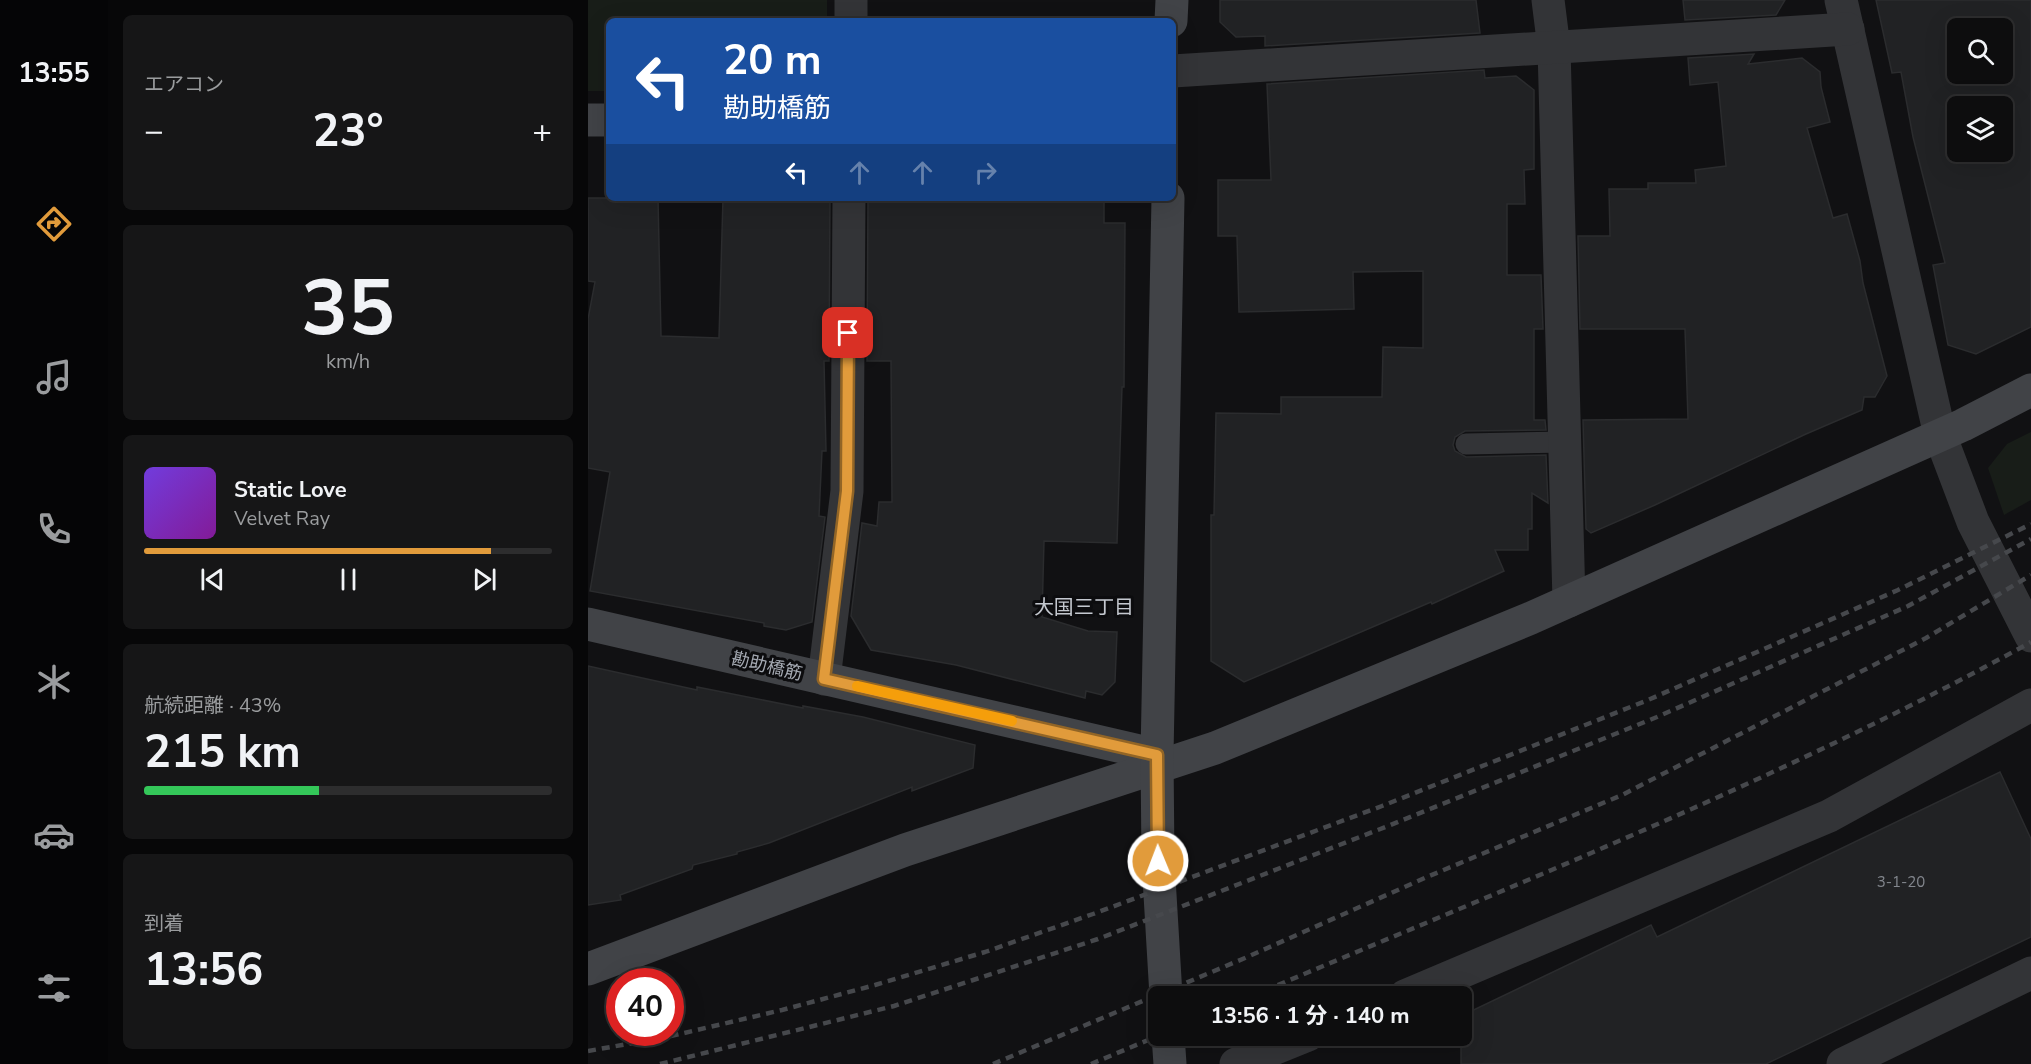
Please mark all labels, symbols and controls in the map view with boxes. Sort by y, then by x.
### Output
map controls [1947,18,2013,162]
button: search [1947,18,2013,84]
text: 20 m [723,32,822,89]
icon: left [624,42,702,120]
text: 13:55 [18,55,90,92]
text: エアコン [144,71,224,98]
text: 勘助橋筋 [723,90,831,127]
button: layers [1947,96,2013,162]
text: 23° [312,101,384,162]
text: − [144,109,164,154]
text: + [532,109,552,154]
icon: left [780,156,813,189]
icon: ahead [843,156,876,189]
icon: ahead [906,156,939,189]
icon: right [969,156,1002,189]
icon: directions [33,203,75,245]
text: 35 [301,255,395,362]
pin [822,307,873,358]
icon: arrive [831,316,864,349]
text: km/h [326,348,370,375]
icon: music [33,356,75,398]
text: Static Love [234,475,347,505]
text: Velvet Ray [234,505,330,532]
icon: phone [33,508,75,550]
icon: previous [196,563,229,596]
icon: pause [332,563,365,596]
icon: next [468,563,501,596]
district label: 大国三丁目 [1034,594,1134,621]
street label: 勘助橋筋 [729,646,805,686]
icon: climate [33,661,75,703]
text: 航続距離 · 43% [144,692,281,719]
text: 215 km [144,722,301,783]
icon: car [33,814,75,856]
position arrow [1126,829,1190,893]
house number: 3-1-20 [1877,872,1925,892]
text: 到着 [144,910,184,937]
text: 13:56 [144,940,263,1001]
icon: filters [33,967,75,1009]
speed limit sign: 40 [606,968,684,1046]
text: 13:56 · 1 分 · 140 m [1211,1001,1409,1031]

